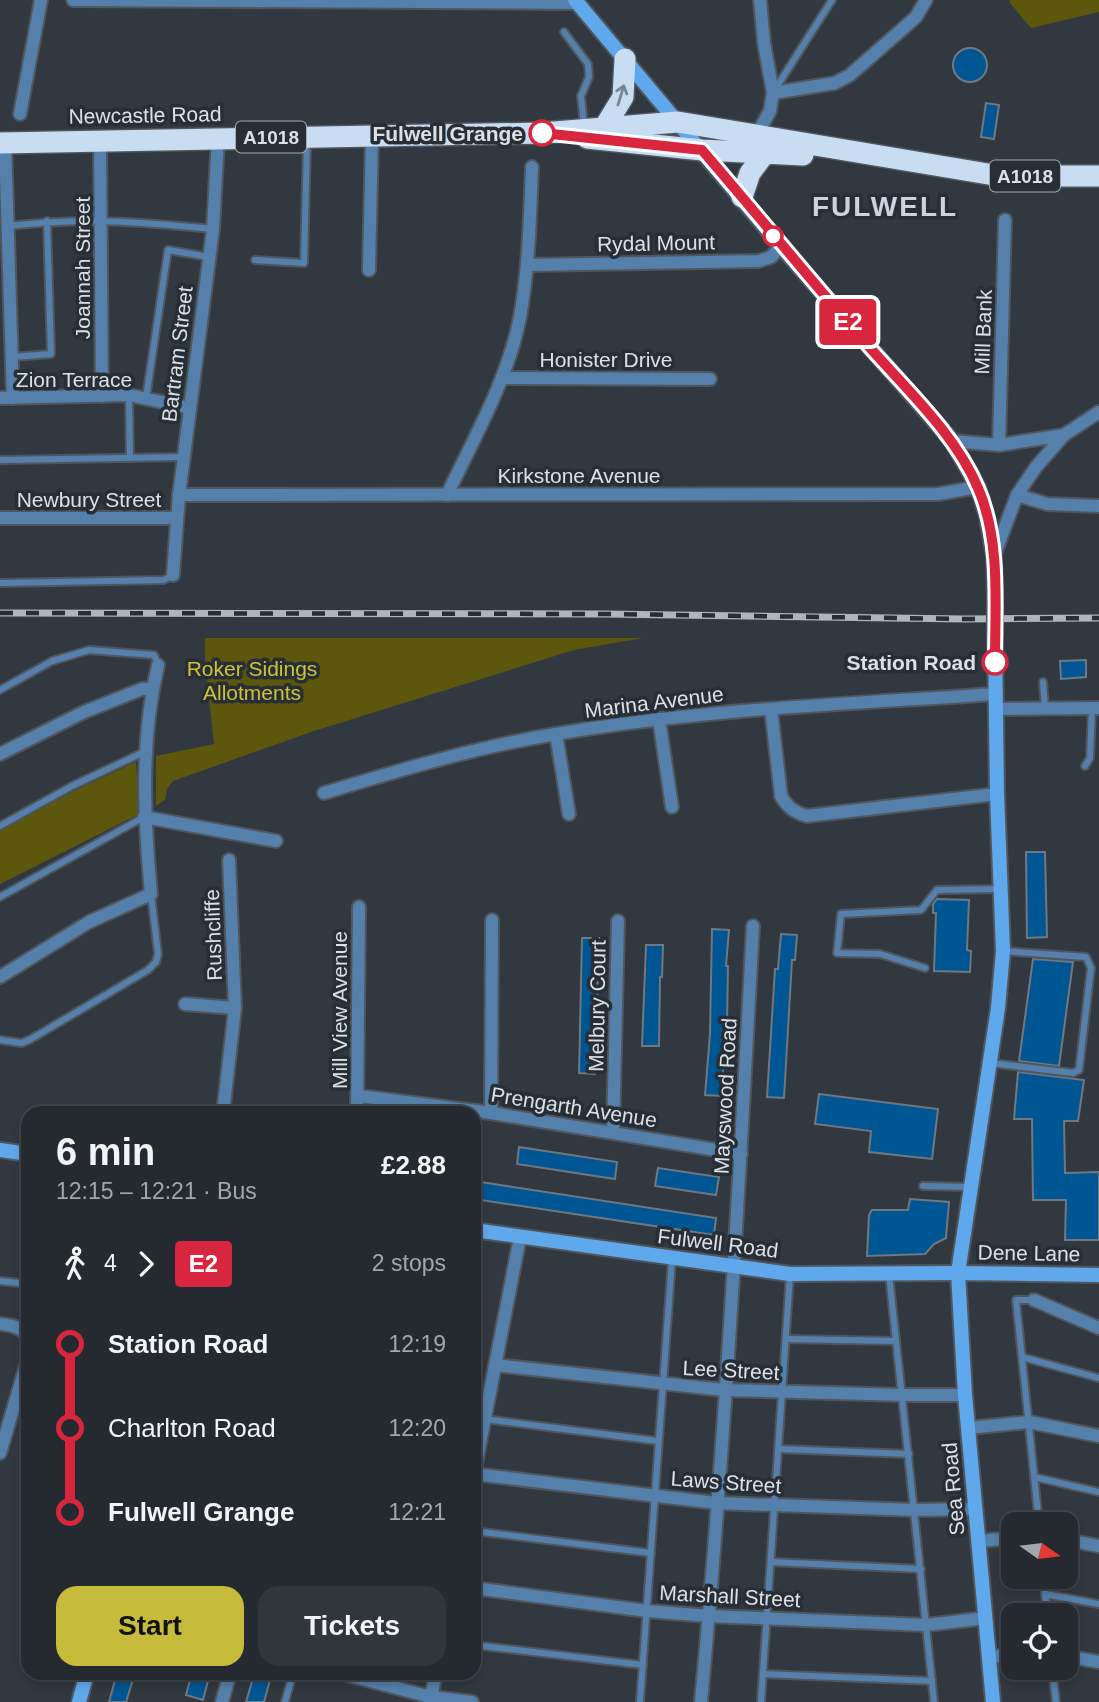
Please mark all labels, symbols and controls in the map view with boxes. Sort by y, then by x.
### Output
one-way arrow [615,85,628,107]
street label: Newcastle Road [68,102,222,128]
marker: Fulwell Grange [529,120,555,146]
road number: A1018 [236,122,306,153]
place label: Fulwell Grange [372,122,523,145]
road number: A1018 [990,160,1060,192]
district label: FULWELL [812,191,958,222]
street label: Joannah Street [71,197,94,339]
unlabelled marker [763,226,783,246]
street label: Rydal Mount [597,230,715,256]
street label: Bartram Street [157,285,197,423]
street label: Mill Bank [970,289,996,375]
line badge: E2 [816,299,880,345]
text: E2 [833,308,863,335]
street label: Honister Drive [539,348,673,371]
street label: Zion Terrace [16,368,132,391]
street label: Kirkstone Avenue [497,464,661,487]
street label: Newbury Street [17,488,162,511]
marker: Station Road [982,649,1008,675]
place label: Station Road [847,651,976,674]
park label: Roker Sidings Allotments [187,657,317,704]
street label: Marina Avenue [583,682,725,722]
street label: Rushcliffe [200,889,226,981]
street label: Mill View Avenue [328,931,351,1089]
street label: Melbury Court [584,940,610,1072]
street label: Mayswood Road [709,1017,741,1175]
street label: Prengarth Avenue [489,1083,659,1131]
text: 6 min [56,1131,155,1173]
text: £2.88 [381,1150,446,1180]
text: 12:15 – 12:21 · Bus [56,1178,257,1204]
street label: Fulwell Road [656,1224,780,1262]
street label: Dene Lane [977,1241,1081,1265]
icon: walk [56,1245,94,1283]
icon: forward [127,1245,165,1283]
text: 4 [104,1250,117,1276]
text: E2 [189,1250,218,1277]
text: 2 stops [372,1250,446,1276]
text: Station Road [108,1329,268,1359]
text: 12:19 [388,1331,446,1357]
street label: Lee Street [682,1356,780,1384]
text: Charlton Road [108,1413,276,1443]
text: 12:20 [388,1415,446,1441]
street label: Sea Road [937,1441,969,1537]
street label: Laws Street [670,1467,782,1497]
text: Fulwell Grange [108,1497,294,1527]
text: 12:21 [388,1499,446,1525]
north arrow [1001,1512,1078,1589]
map controls [1001,1512,1078,1680]
street label: Marshall Street [659,1581,801,1611]
button: Start [56,1586,244,1666]
button: Tickets [258,1586,446,1666]
button: locate [1001,1603,1078,1680]

